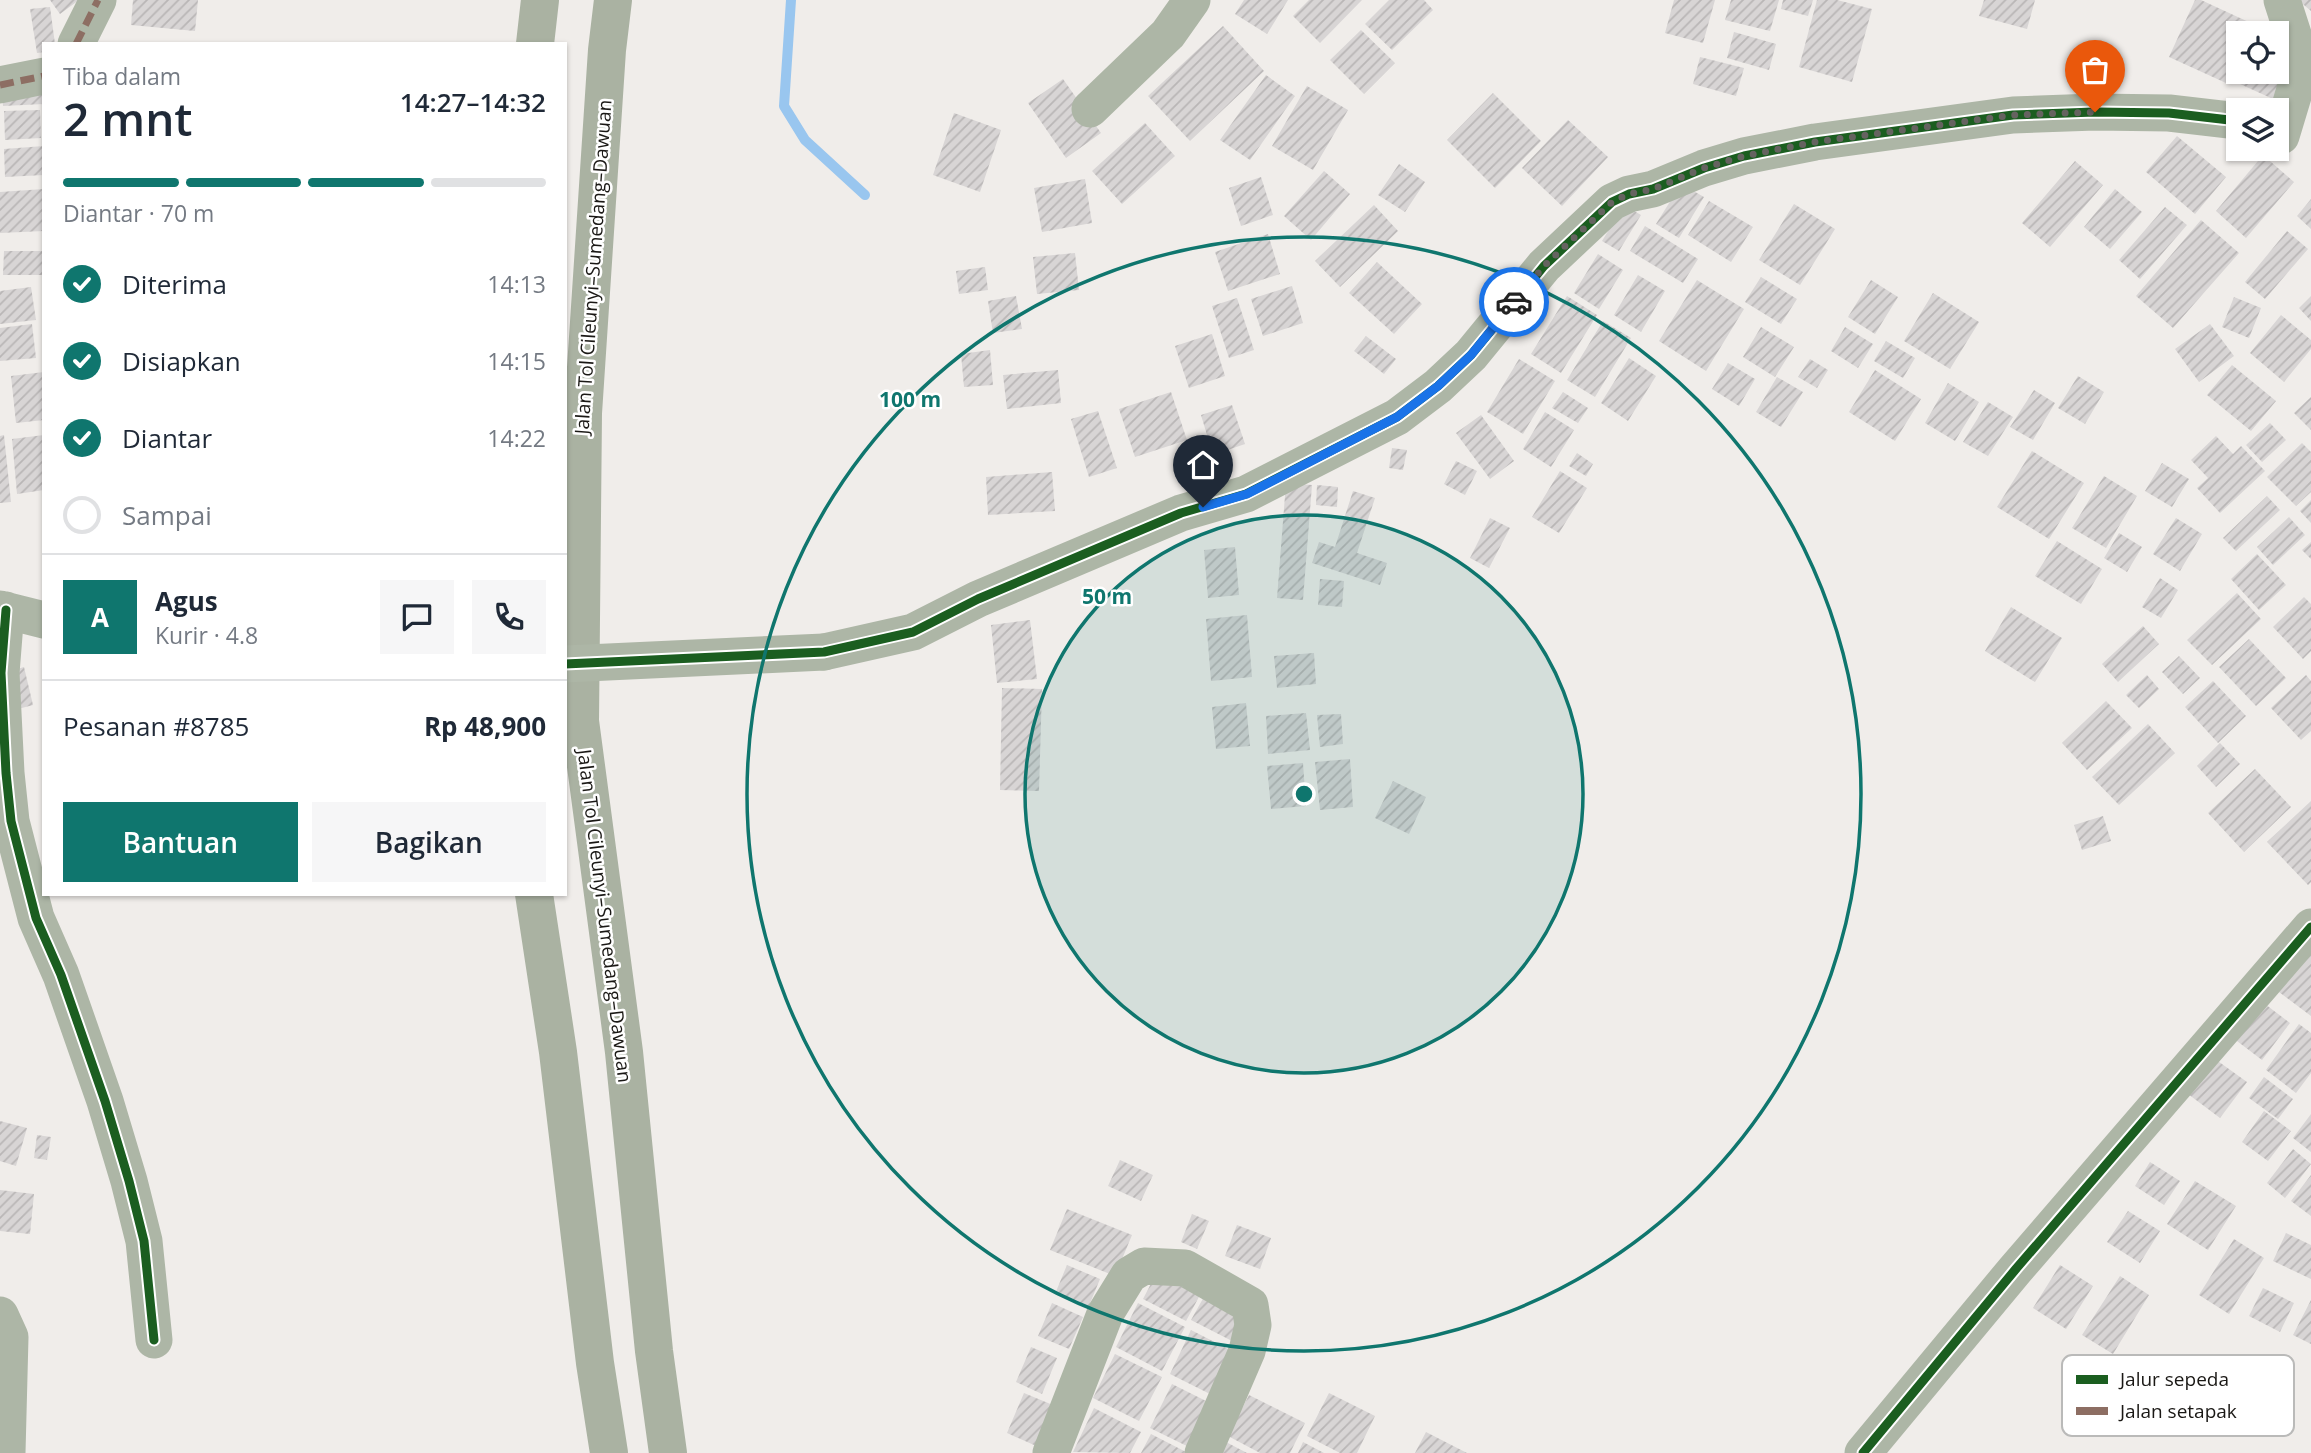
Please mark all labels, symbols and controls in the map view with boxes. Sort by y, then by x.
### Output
map controls [2226,21,2289,161]
button: locate [2226,21,2289,84]
pin [2065,40,2125,112]
icon: bag [2076,51,2114,89]
text: Tiba dalam [63,60,181,92]
text: 14:27–14:32 [400,84,546,120]
text: 2 mnt [63,87,193,149]
button: layers [2226,98,2289,161]
street label: Jalan Tol Cileunyi–Sumedang–Dawuan [568,99,618,437]
text: Diantar · 70 m [63,197,214,229]
icon: check [63,265,101,303]
text: Diterima [122,266,227,302]
courier [1479,267,1549,337]
text: 14:13 [487,268,546,300]
icon: car [1495,283,1533,321]
icon: check [63,342,101,380]
text: Disiapkan [122,343,241,379]
text: 14:15 [487,345,546,377]
text: 100 m [879,385,941,413]
icon: check [63,419,101,457]
text: Diantar [122,420,212,456]
text: 14:22 [487,422,546,454]
pin [1173,435,1233,507]
icon: home [1184,446,1222,484]
text: Sampai [122,497,212,533]
button: chat [380,580,454,654]
button: phone [472,580,546,654]
text: 50 m [1082,582,1132,610]
text: Agus [155,583,218,619]
text: A [91,599,109,635]
text: Kurir · 4.8 [155,619,258,651]
text: Pesanan #8785 [63,708,249,744]
text: Rp 48,900 [424,708,546,744]
street label: Jalan Tol Cileunyi–Sumedang–Dawuan [571,746,638,1084]
centre of rings [1292,782,1316,806]
button: Bantuan [63,802,298,882]
button: Bagikan [312,802,546,882]
legend [2062,1355,2294,1436]
text: Jalur sepeda [2118,1366,2229,1392]
text: Jalan setapak [2118,1398,2237,1424]

